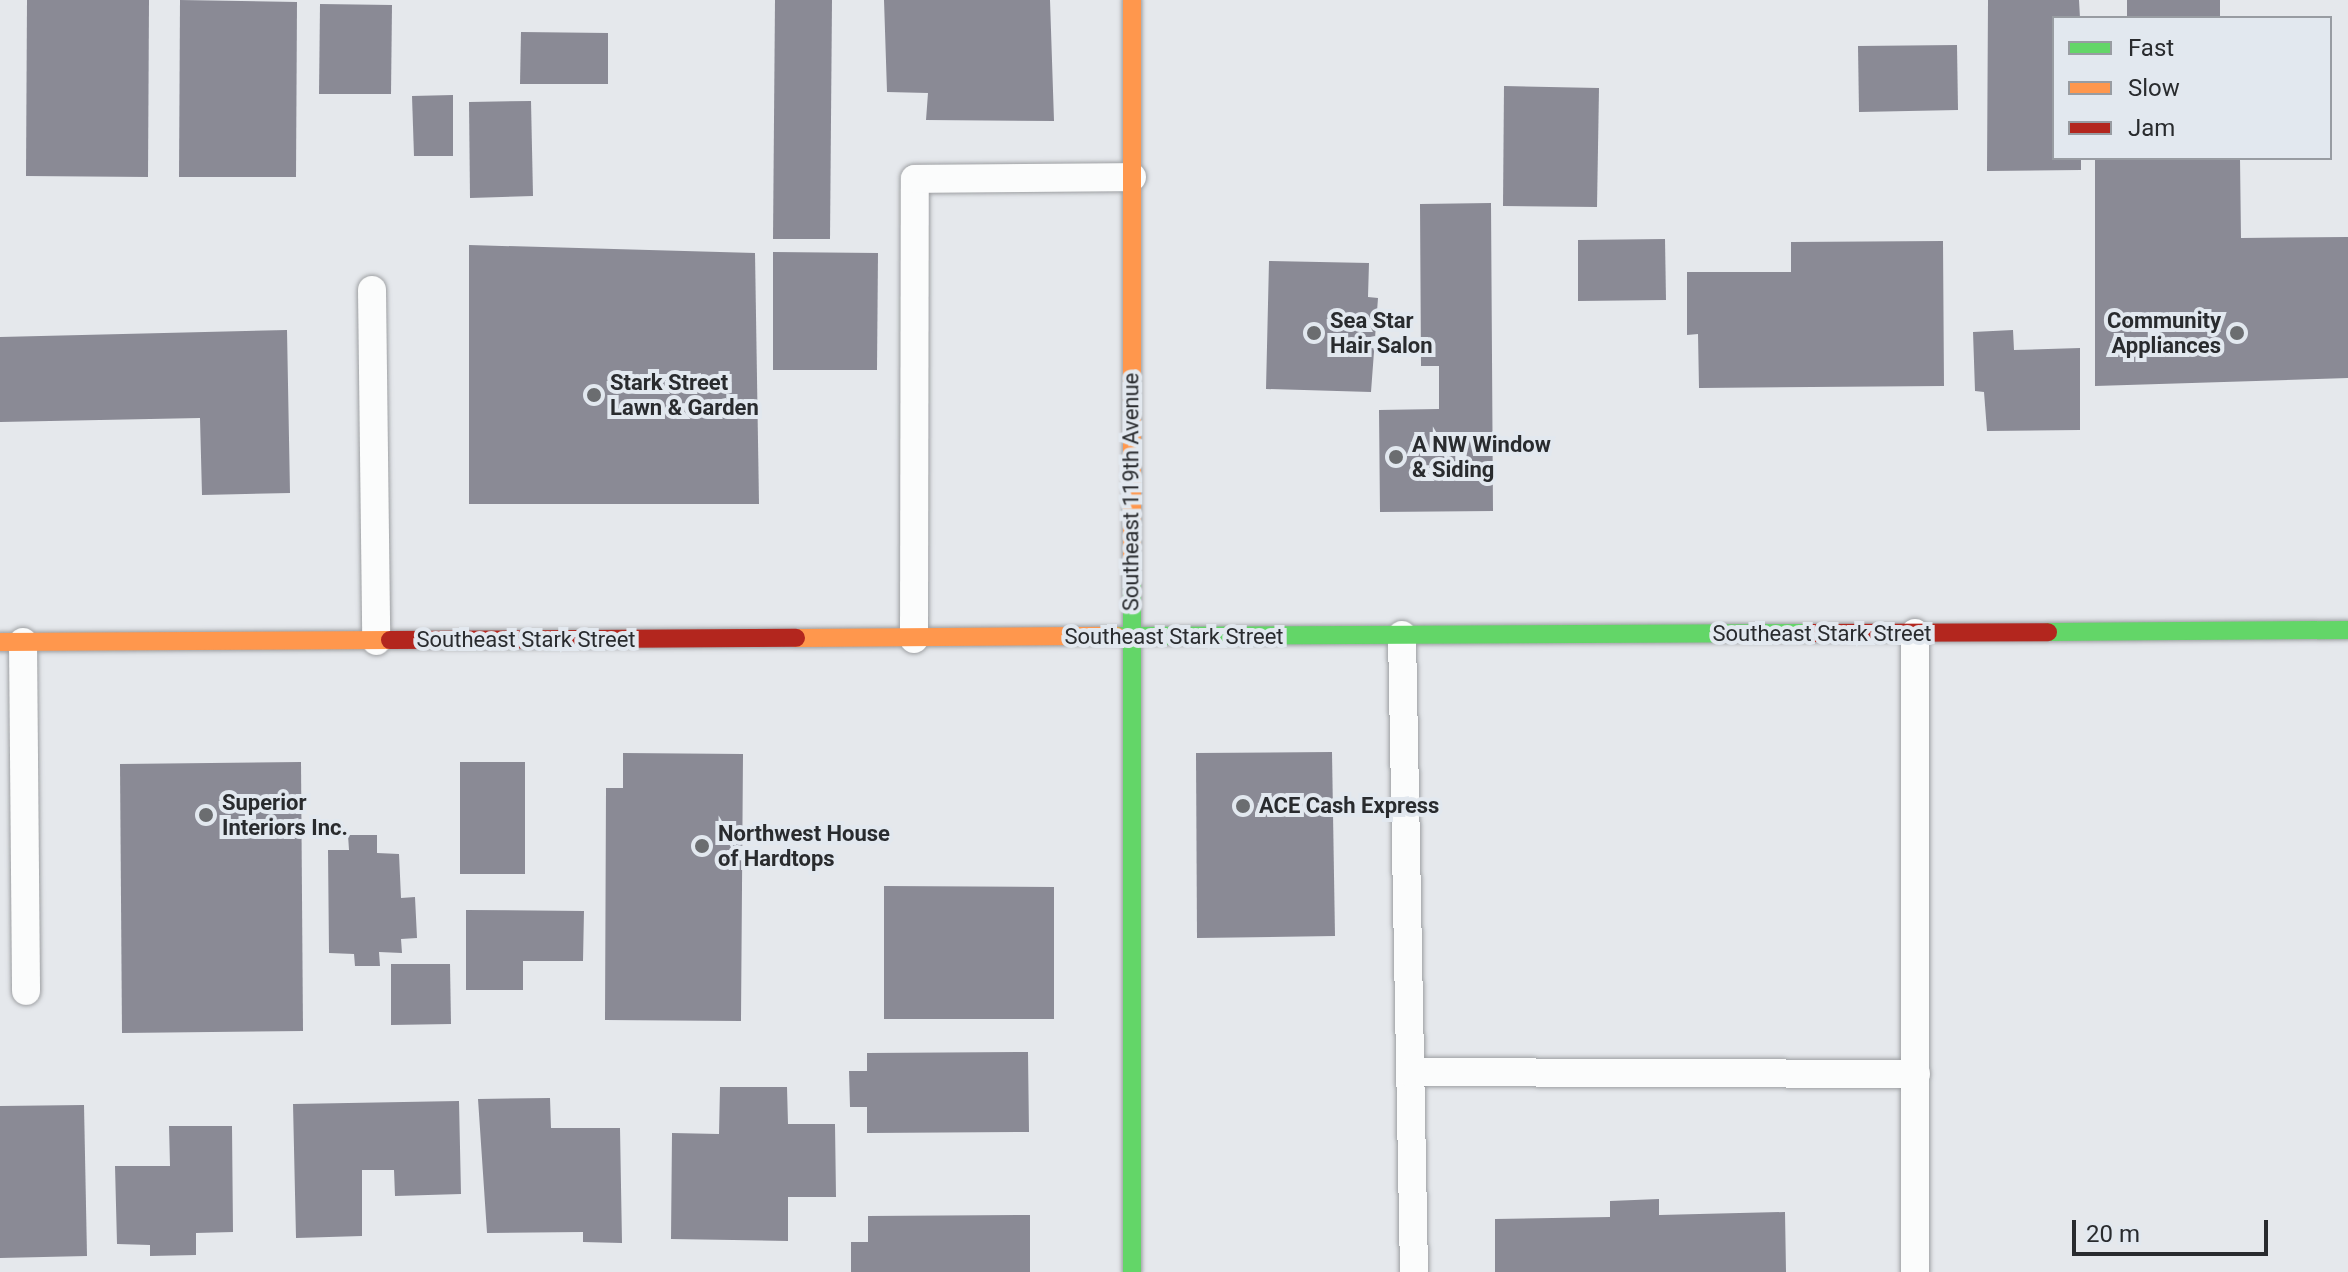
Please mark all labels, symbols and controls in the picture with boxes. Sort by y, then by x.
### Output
legend [2052,16,2332,160]
text: Fast [2128,34,2174,62]
text: Slow [2128,74,2180,102]
text: Jam [2128,114,2175,142]
place label: Sea Star Hair Salon [1330,307,1433,358]
place label: Community Appliances [2107,307,2221,358]
marker: Sea Star Hair Salon [1305,324,1323,342]
marker: Community Appliances [2228,324,2246,342]
place label: Stark Street Lawn & Garden [610,369,759,420]
street label: Southeast 119th Avenue [1118,373,1144,611]
marker: Stark Street Lawn & Garden [585,386,603,404]
place label: A NW Window & Siding [1412,431,1551,482]
marker: A NW Window & Siding [1387,448,1405,466]
street label: Southeast Stark Street [1712,621,1932,647]
street label: Southeast Stark Street [1064,624,1284,650]
street label: Southeast Stark Street [416,627,636,653]
place label: Superior Interiors Inc. [222,789,348,840]
place label: ACE Cash Express [1259,793,1439,819]
marker: ACE Cash Express [1234,797,1252,815]
marker: Superior Interiors Inc. [197,806,215,824]
place label: Northwest House of Hardtops [718,820,890,872]
marker: Northwest House of Hardtops [693,837,711,855]
scale bar [2076,1204,2272,1254]
text: 20 m [2086,1220,2140,1248]

